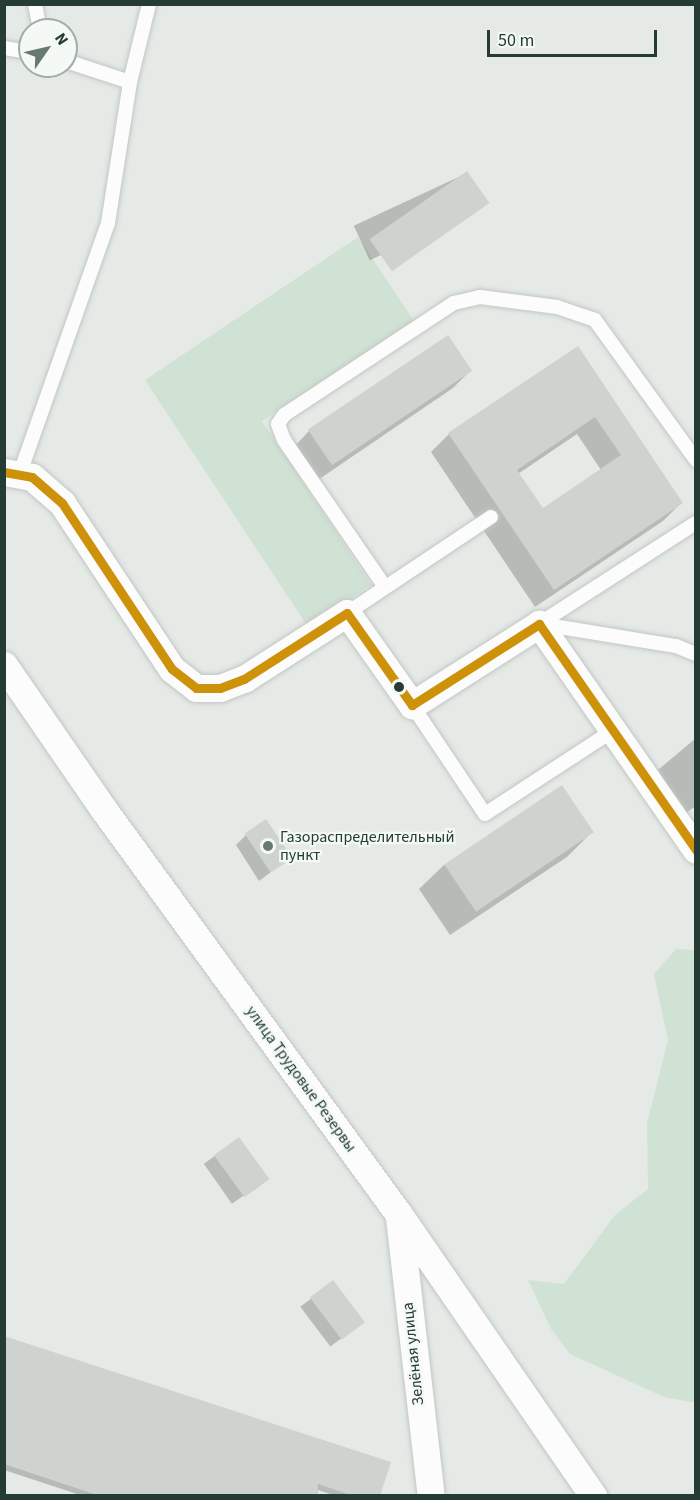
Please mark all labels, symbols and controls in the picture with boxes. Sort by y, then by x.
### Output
north arrow [18,18,78,78]
scale bar [490,18,660,56]
text: N [49,28,73,50]
text: 50 m [498,28,534,53]
unlabelled marker [393,681,405,693]
place label: Газораспределительный пункт [280,827,454,865]
marker: Газораспределительный пункт [261,839,275,853]
street label: улица Трудовые Резервы [241,1002,361,1156]
street label: Зелёная улица [398,1301,428,1407]

